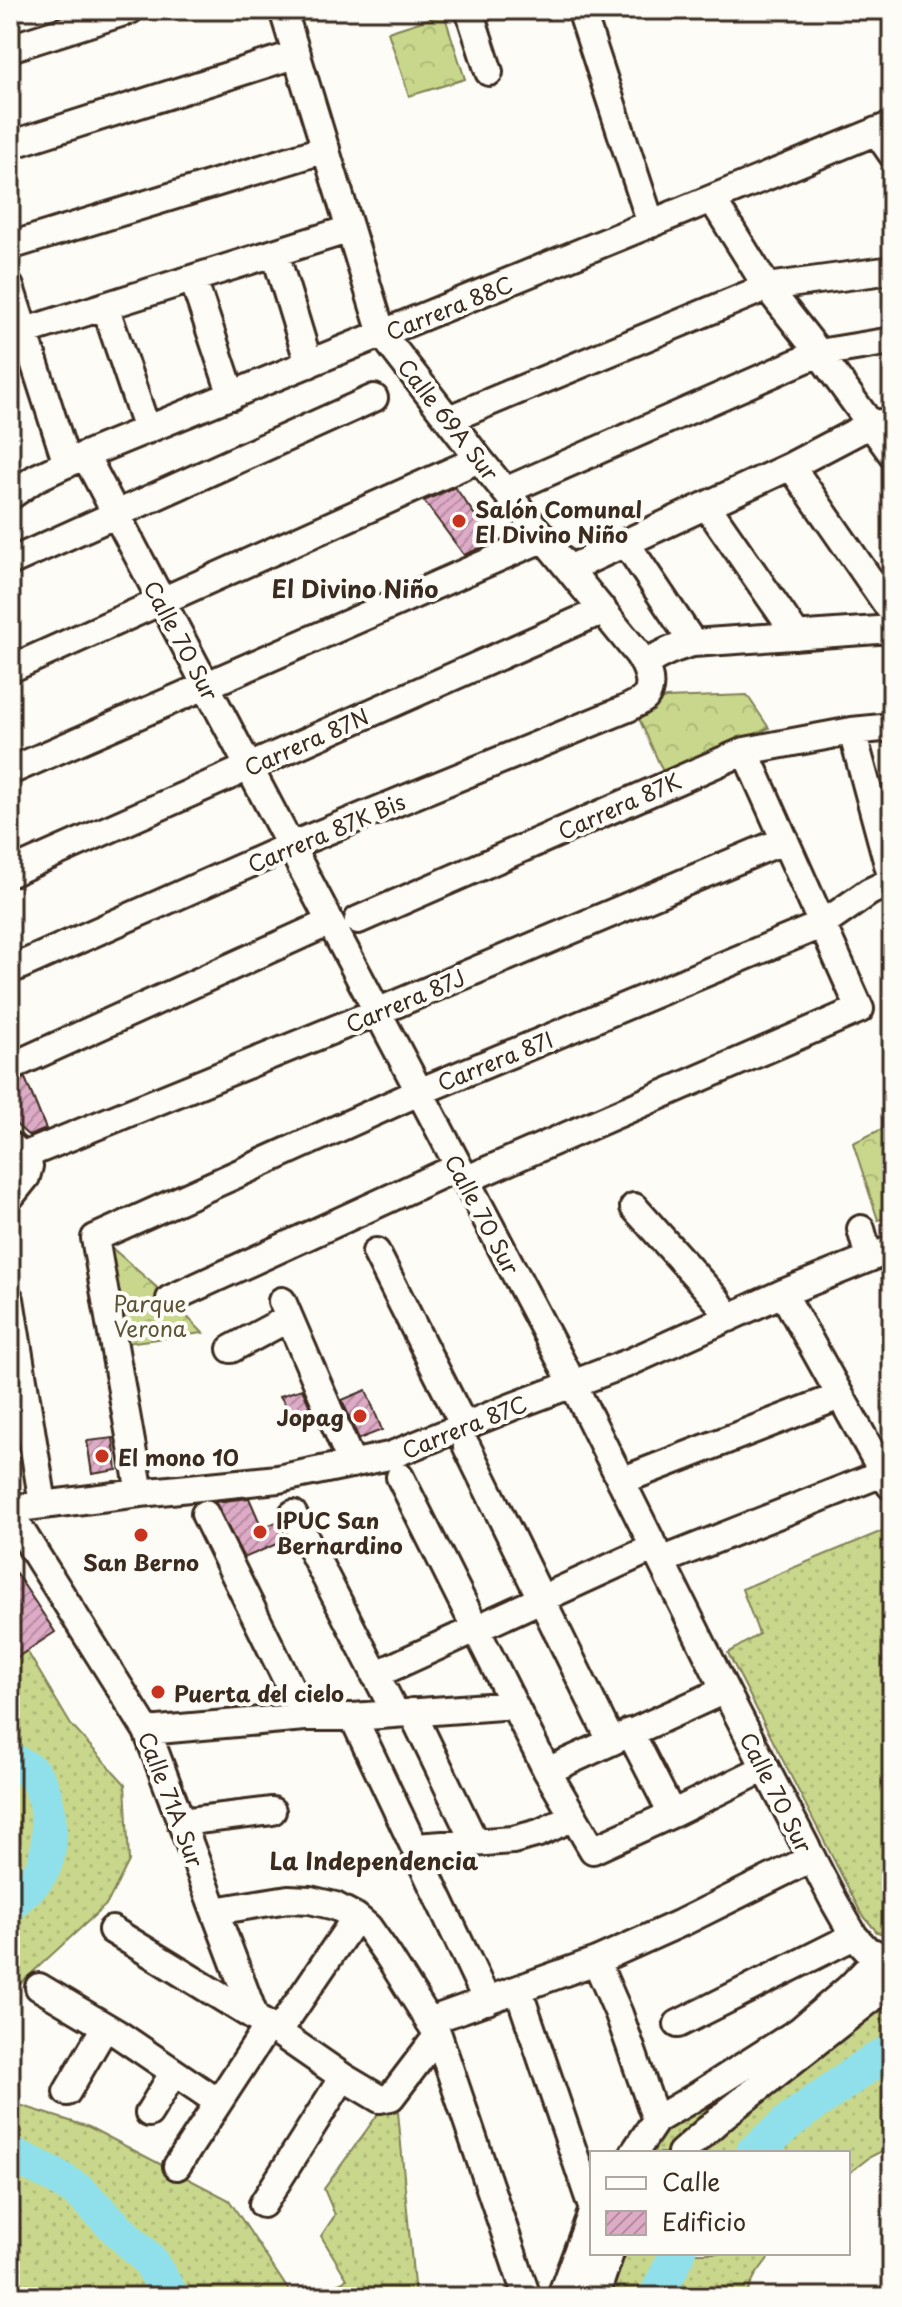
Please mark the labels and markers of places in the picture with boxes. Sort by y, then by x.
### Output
place label: Salón Comunal El Divino Niño [475,492,642,550]
marker: Salón Comunal El Divino Niño [450,512,468,530]
place label: Jopag [277,1400,344,1433]
marker: Jopag [351,1407,369,1425]
place label: El mono 10 [118,1440,239,1473]
marker: El mono 10 [93,1447,111,1465]
place label: IPUC San Bernardino [276,1503,403,1561]
marker: IPUC San Bernardino [251,1523,269,1541]
marker: San Berno [132,1526,150,1544]
place label: San Berno [83,1545,199,1578]
place label: Puerta del cielo [174,1676,344,1709]
marker: Puerta del cielo [149,1683,167,1701]

